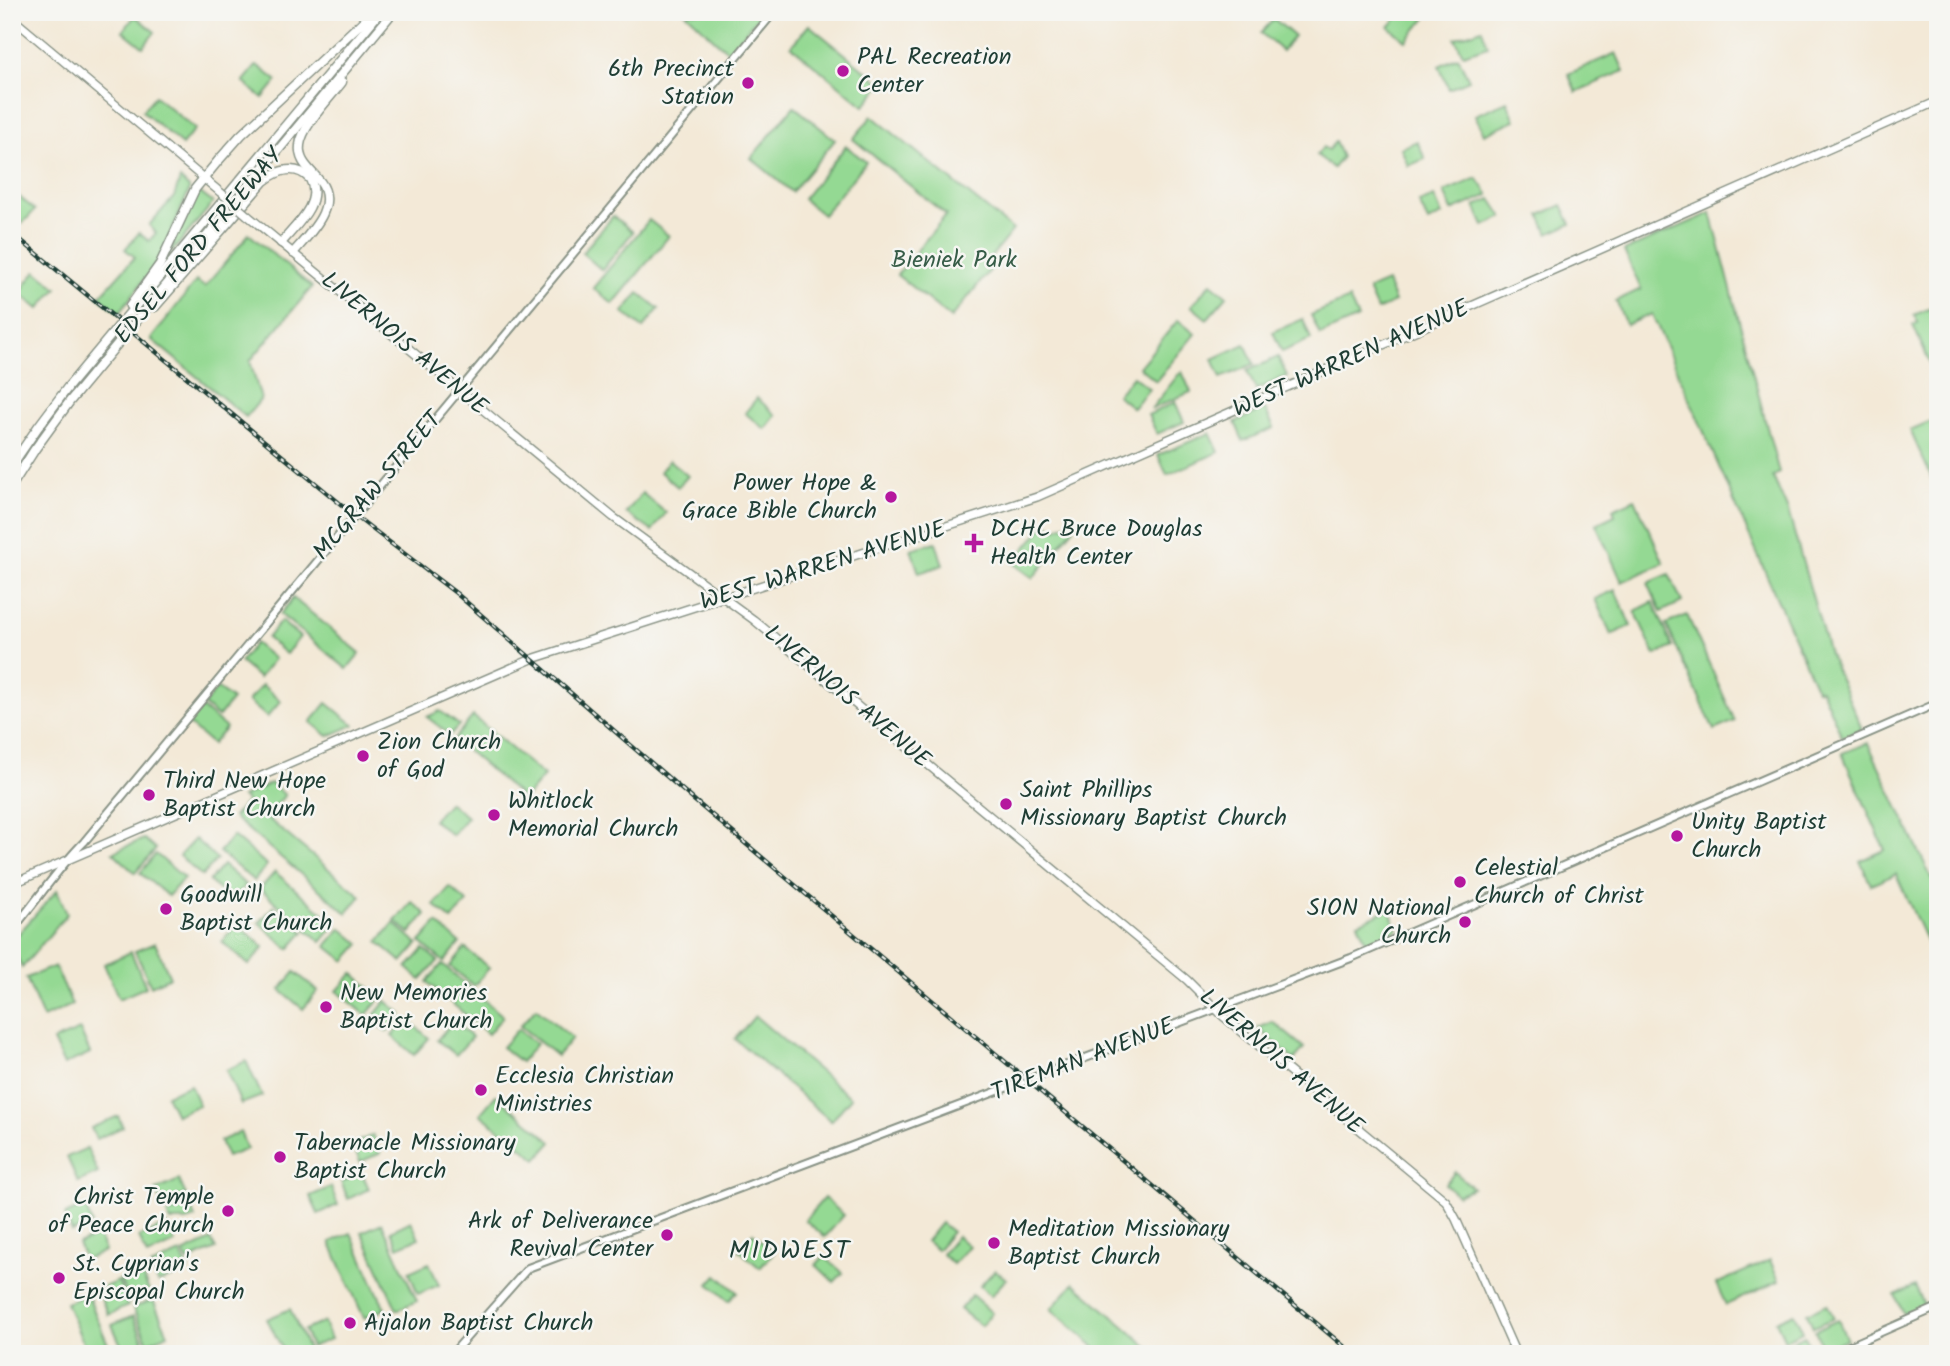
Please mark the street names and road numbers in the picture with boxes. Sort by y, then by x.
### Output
street label: EDSEL FORD FREEWAY [105,138,294,353]
street label: LIVERNOIS AVENUE [312,262,497,426]
street label: WEST WARREN AVENUE [1226,289,1476,429]
street label: MCGRAW STREET [303,401,454,570]
street label: WEST WARREN AVENUE [695,510,952,622]
street label: LIVERNOIS AVENUE [755,615,940,779]
street label: LIVERNOIS AVENUE [1190,979,1373,1146]
street label: TIREMAN AVENUE [986,1007,1181,1113]

